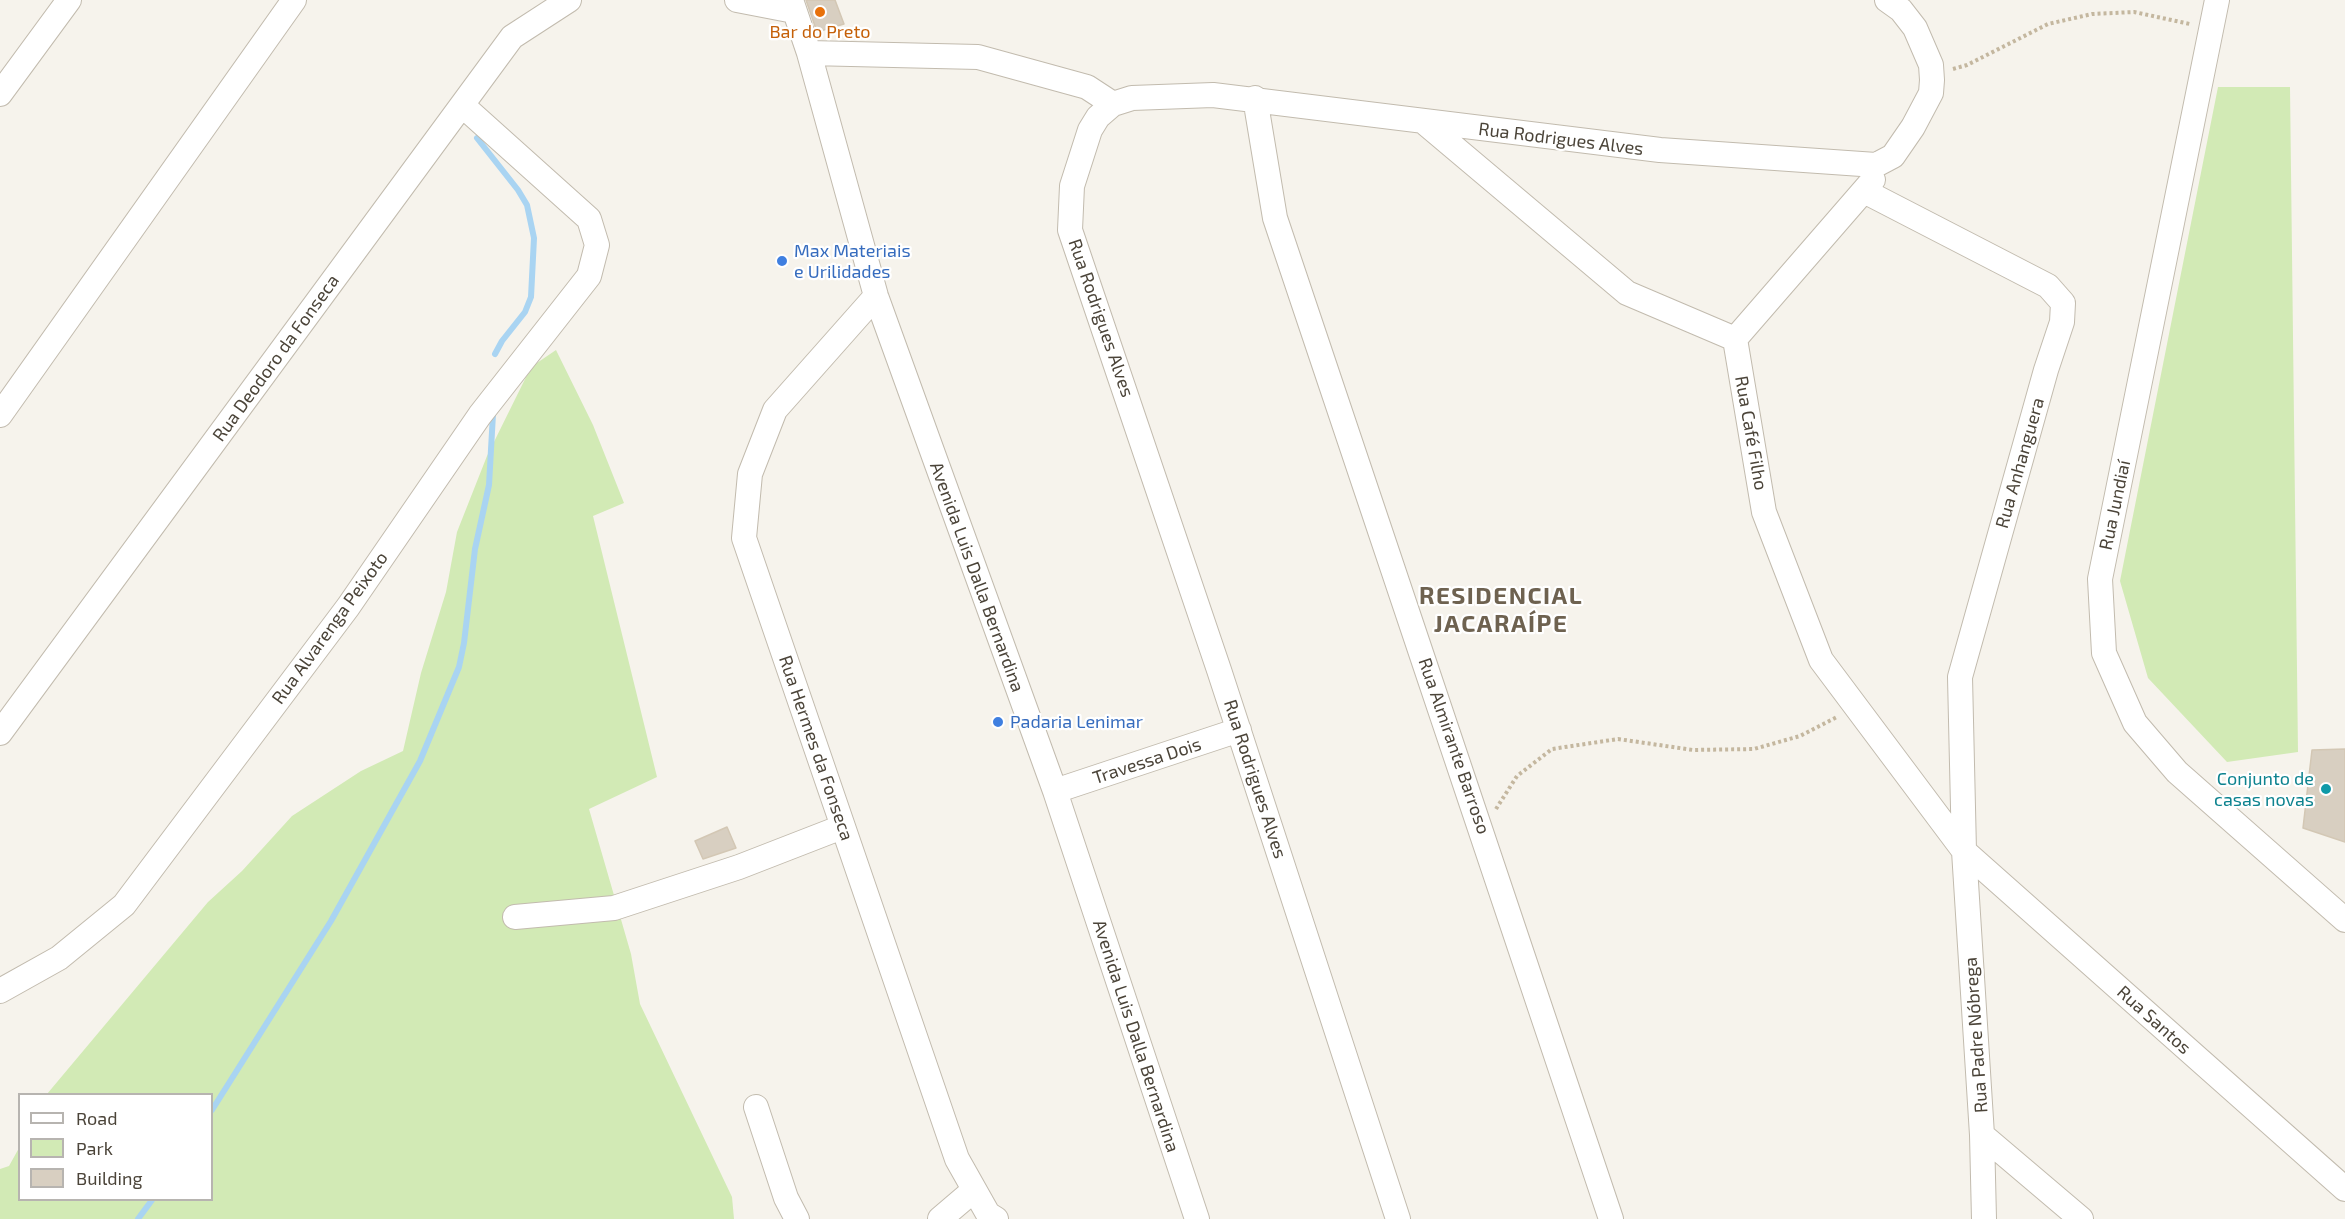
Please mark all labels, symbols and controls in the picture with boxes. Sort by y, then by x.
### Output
marker: Bar do Preto [813,5,827,19]
place label: Bar do Preto [769,21,871,43]
street label: Rua Rodrigues Alves [1477,118,1645,160]
street label: Rua Rodrigues Alves [1064,236,1138,400]
place label: Max Materiais e Urilidades [794,240,911,282]
marker: Max Materiais e Urilidades [775,254,789,268]
street label: Rua Deodoro da Fonseca [208,270,344,446]
street label: Rua Café Filho [1730,374,1772,492]
street label: Rua Anhanguera [1991,395,2049,531]
street label: Rua Jundiaí [2095,458,2135,552]
street label: Avenida Luis Dalla Bernardina [925,459,1029,695]
street label: Rua Alvarenga Peixoto [267,548,393,708]
district label: RESIDENCIAL JACARAÍPE [1419,582,1583,638]
street label: Rua Hermes da Fonseca [774,652,858,844]
street label: Rua Almirante Barroso [1414,655,1494,837]
street label: Rua Rodrigues Alves [1219,697,1291,861]
place label: Padaria Lenimar [1010,711,1143,733]
marker: Padaria Lenimar [991,715,1005,729]
street label: Travessa Dois [1090,733,1204,789]
place label: Conjunto de casas novas [2214,768,2314,810]
marker: Conjunto de casas novas [2319,782,2333,796]
street label: Avenida Luis Dalla Bernardina [1088,917,1184,1155]
street label: Rua Padre Nóbrega [1960,956,1992,1114]
street label: Rua Santos [2113,981,2195,1059]
legend [18,1093,213,1201]
text: Road [76,1107,117,1129]
text: Park [76,1137,113,1159]
text: Building [76,1167,143,1189]

